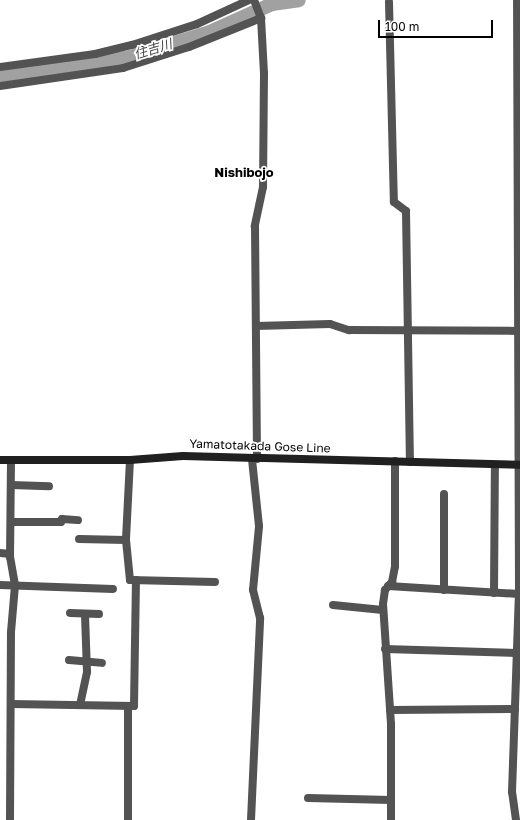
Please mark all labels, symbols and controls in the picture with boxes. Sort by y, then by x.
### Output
scale bar [380,12,495,38]
text: 100 m [385,19,419,34]
water label: 住吉川 [132,36,174,62]
district label: Nishibojo [214,164,274,180]
street label: Yamatotakada Gose Line [189,436,331,456]

